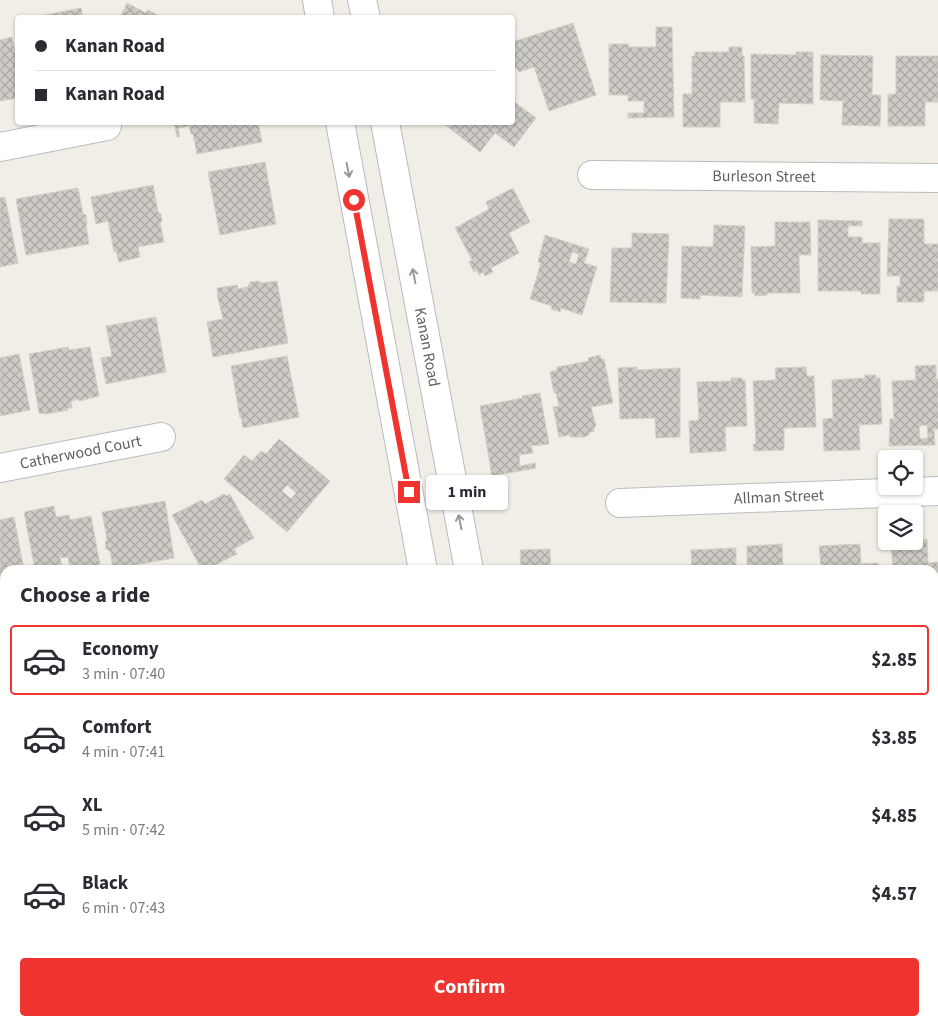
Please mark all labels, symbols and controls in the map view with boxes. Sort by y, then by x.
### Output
text: Kanan Road [65,33,165,60]
text: Kanan Road [65,81,165,108]
one-way arrow [344,162,354,178]
street label: Burleson Street [712,165,816,188]
route start [343,189,365,211]
one-way arrow [409,269,419,285]
street label: Kanan Road [409,305,445,389]
street label: Catherwood Court [18,430,144,475]
map controls [878,450,923,550]
button: locate [878,450,923,495]
callout: 1 min [426,474,509,510]
route end [398,481,420,503]
text: 1 min [448,481,486,503]
street label: Allman Street [733,484,825,510]
button: layers [878,505,923,550]
one-way arrow [455,514,465,530]
text: Choose a ride [20,579,150,611]
text: Economy [82,636,159,663]
icon: car [22,638,67,683]
text: $2.85 [871,647,917,674]
text: 3 min · 07:40 [82,663,165,685]
text: Comfort [82,714,152,741]
icon: car [22,716,67,761]
text: $3.85 [871,725,917,752]
text: 4 min · 07:41 [82,741,165,763]
text: XL [82,792,103,819]
icon: car [22,794,67,839]
text: $4.85 [871,803,917,830]
text: 5 min · 07:42 [82,819,165,841]
text: Black [82,870,128,897]
icon: car [22,872,67,917]
text: $4.57 [871,881,917,908]
text: 6 min · 07:43 [82,897,165,919]
button: Confirm [20,958,919,1016]

